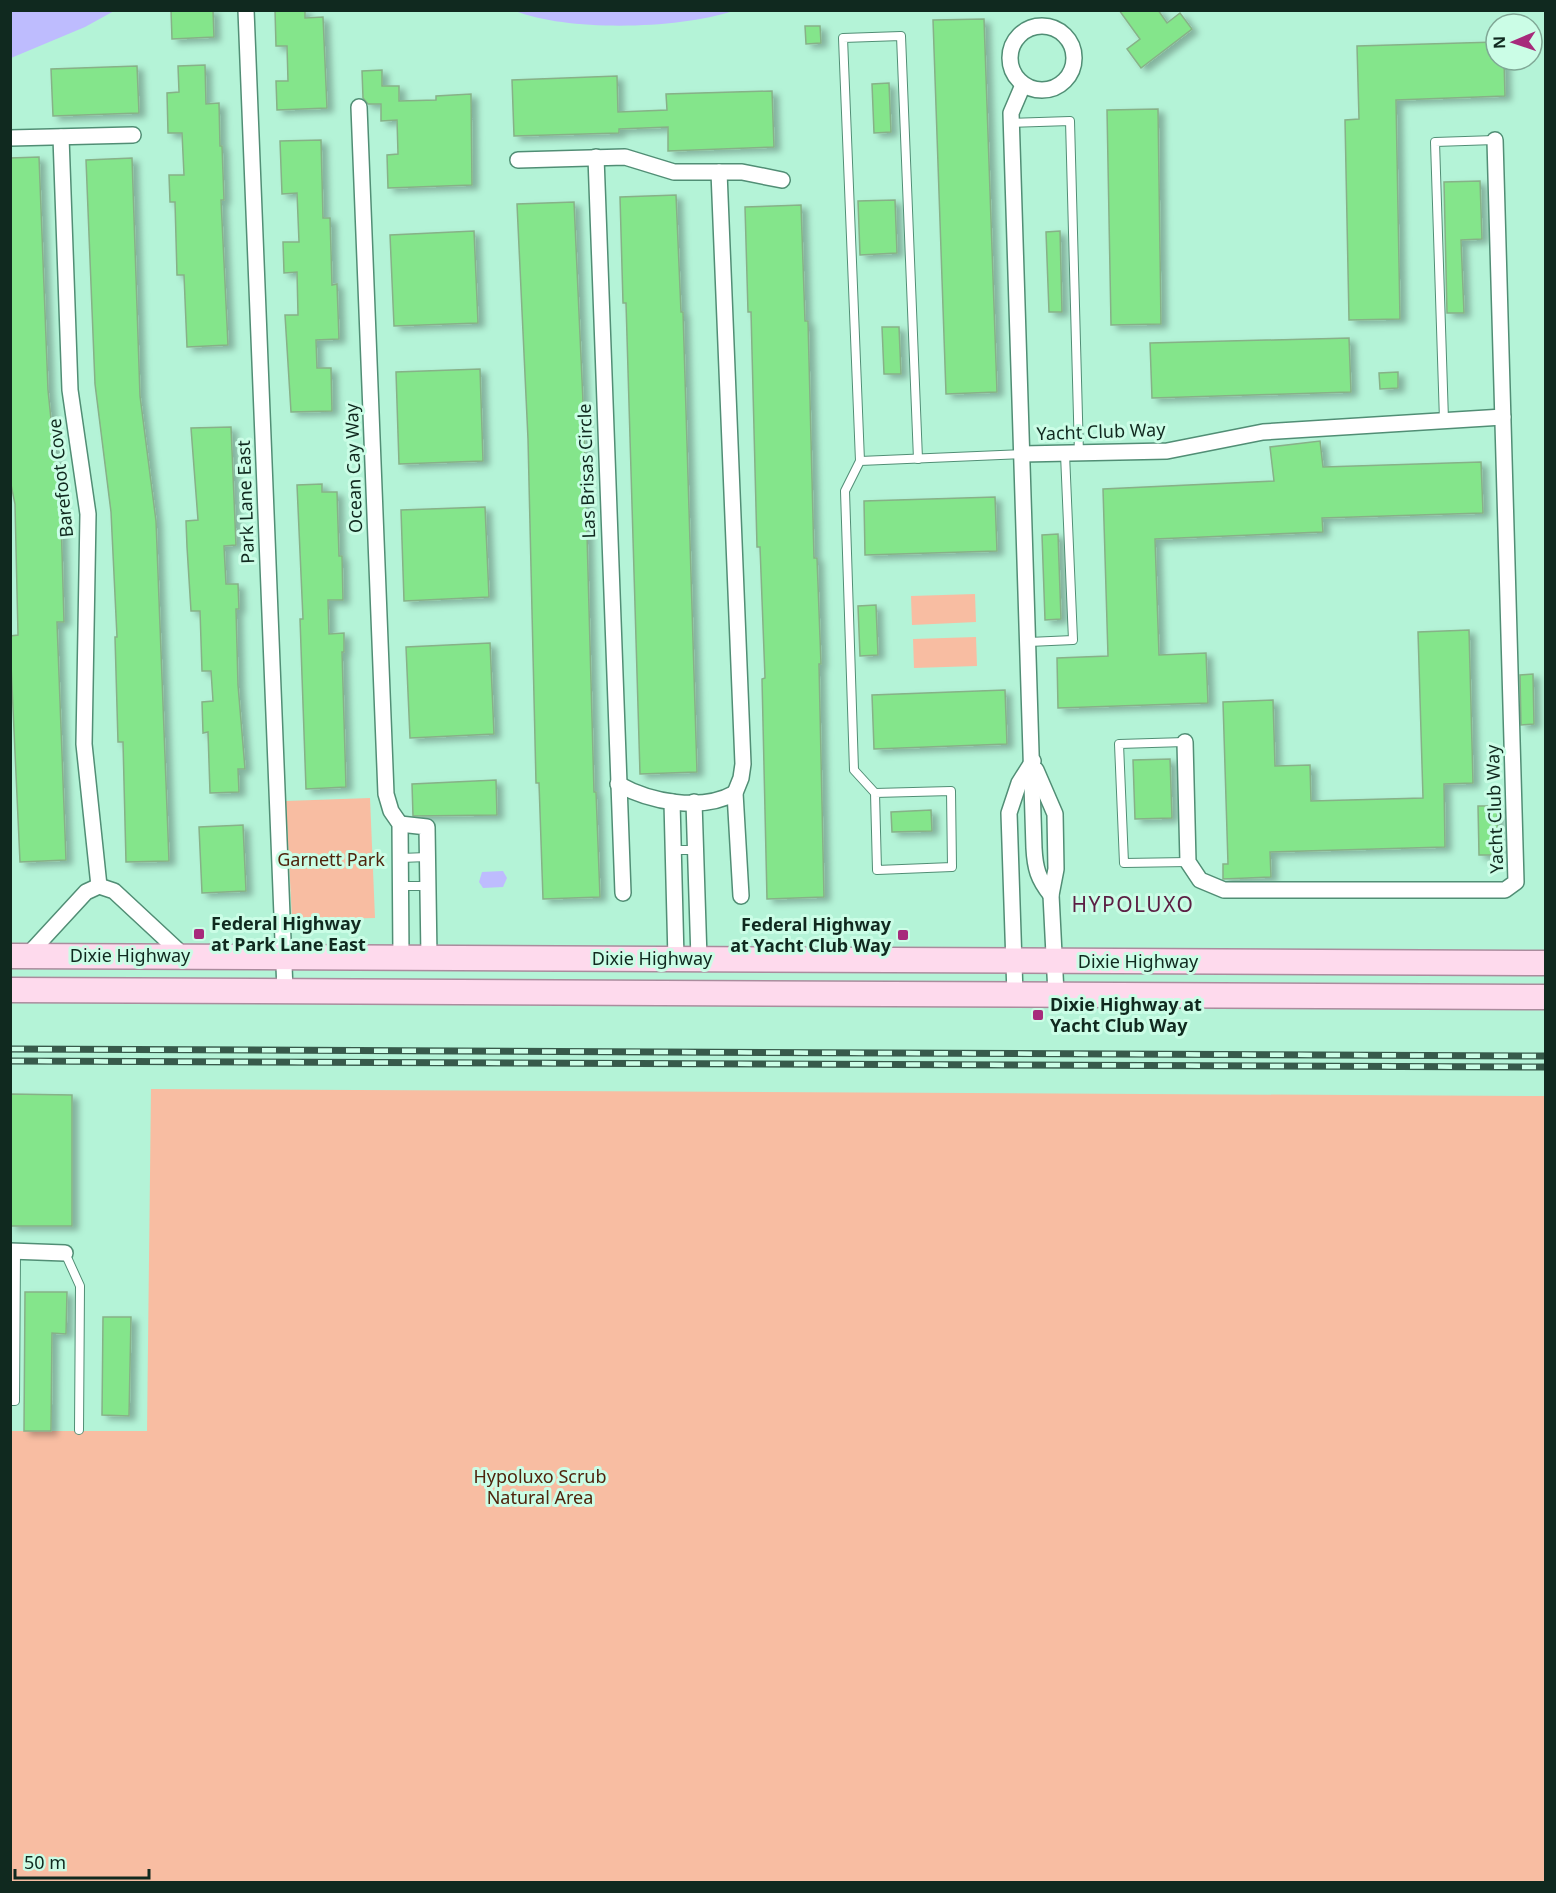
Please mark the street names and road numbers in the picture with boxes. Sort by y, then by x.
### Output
street label: Ocean Cay Way [339,402,367,533]
street label: Las Brisas Circle [572,403,600,539]
street label: Barefoot Cove [42,417,78,539]
street label: Yacht Club Way [1036,417,1167,445]
street label: Park Lane East [231,439,259,564]
street label: Yacht Club Way [1480,743,1508,874]
street label: Dixie Highway [70,943,191,967]
street label: Dixie Highway [592,946,713,970]
street label: Dixie Highway [1078,949,1199,973]

